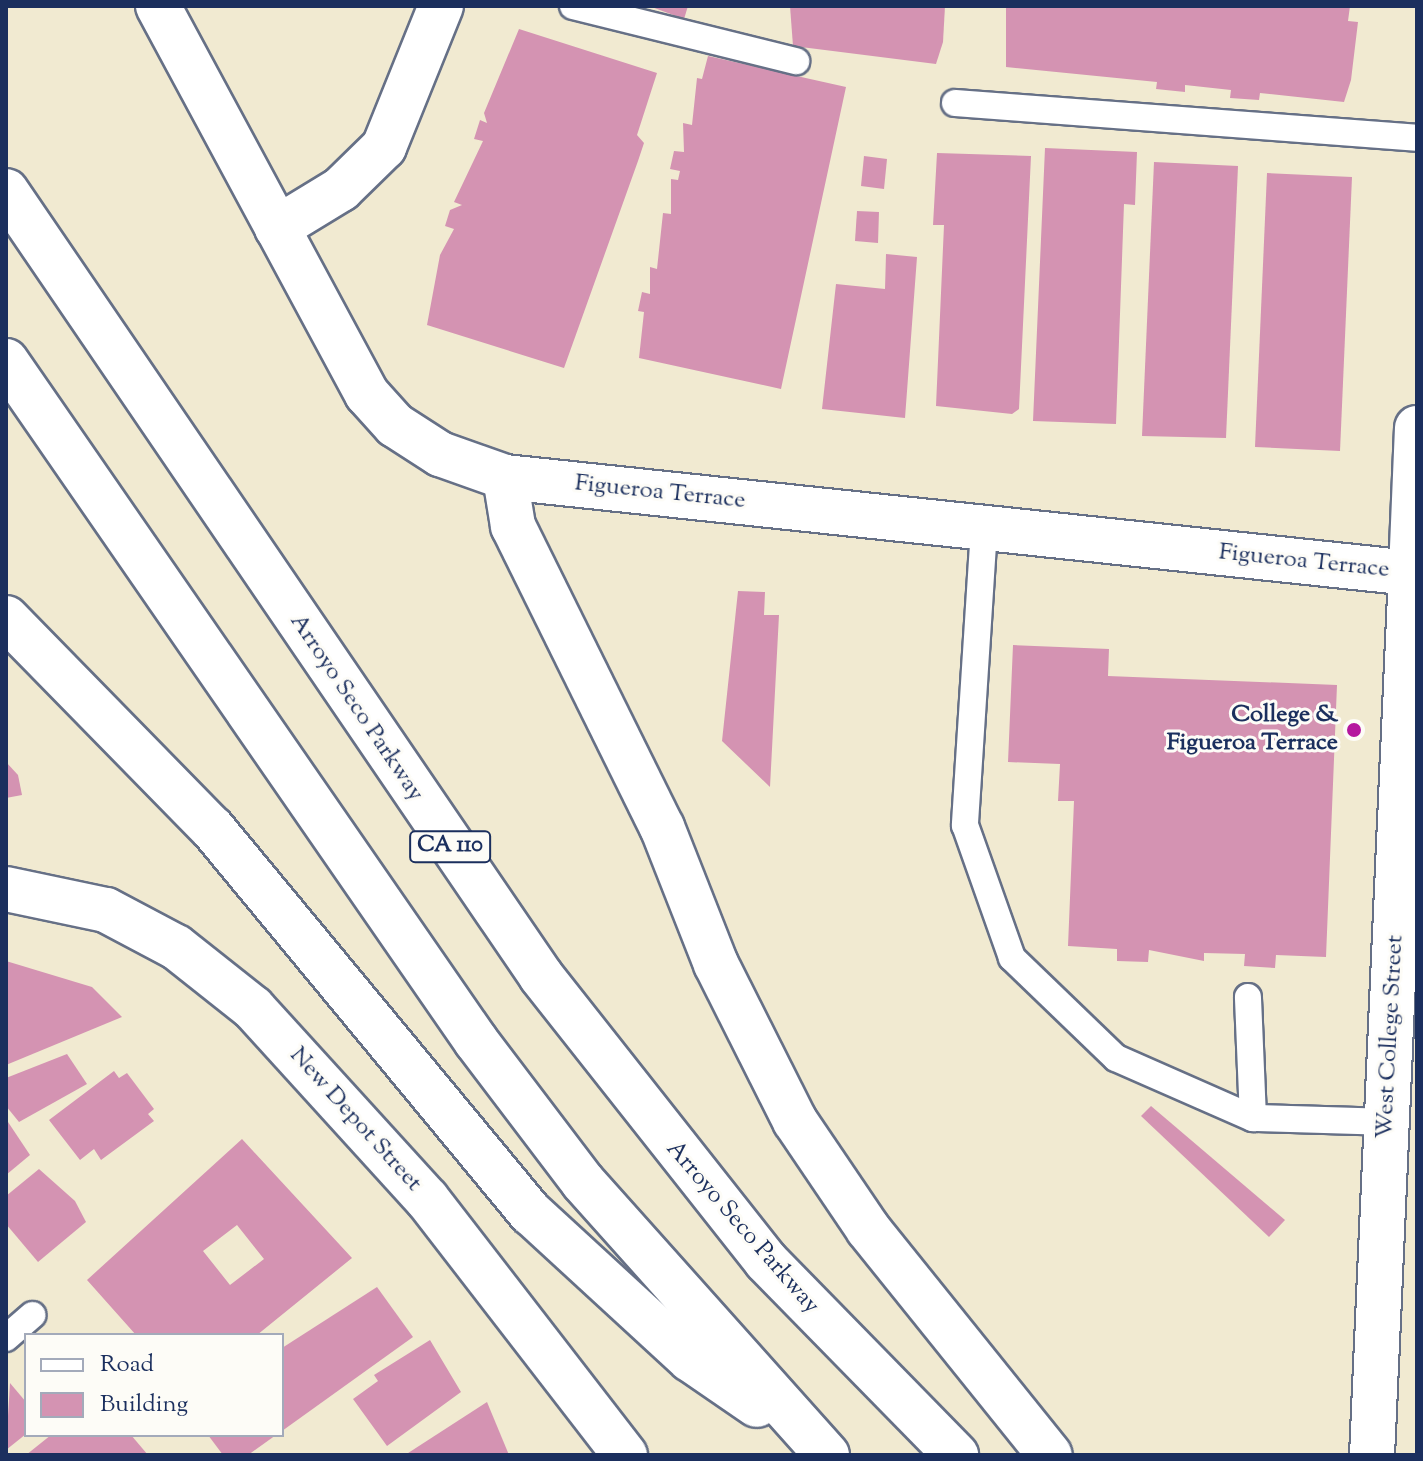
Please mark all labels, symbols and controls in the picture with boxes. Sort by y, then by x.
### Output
street label: Figueroa Terrace [573,470,747,516]
street label: Figueroa Terrace [1217,539,1391,585]
street label: Arroyo Seco Parkway [283,609,429,807]
place label: College & Figueroa Terrace [1167,702,1338,758]
marker: College & Figueroa Terrace [1345,721,1363,739]
road number: CA 110 [408,829,492,865]
street label: West College Street [1371,934,1411,1140]
street label: New Depot Street [283,1042,427,1198]
street label: Arroyo Seco Parkway [659,1136,825,1320]
legend [24,1333,284,1437]
text: Road [100,1348,154,1382]
text: Building [100,1388,188,1422]

